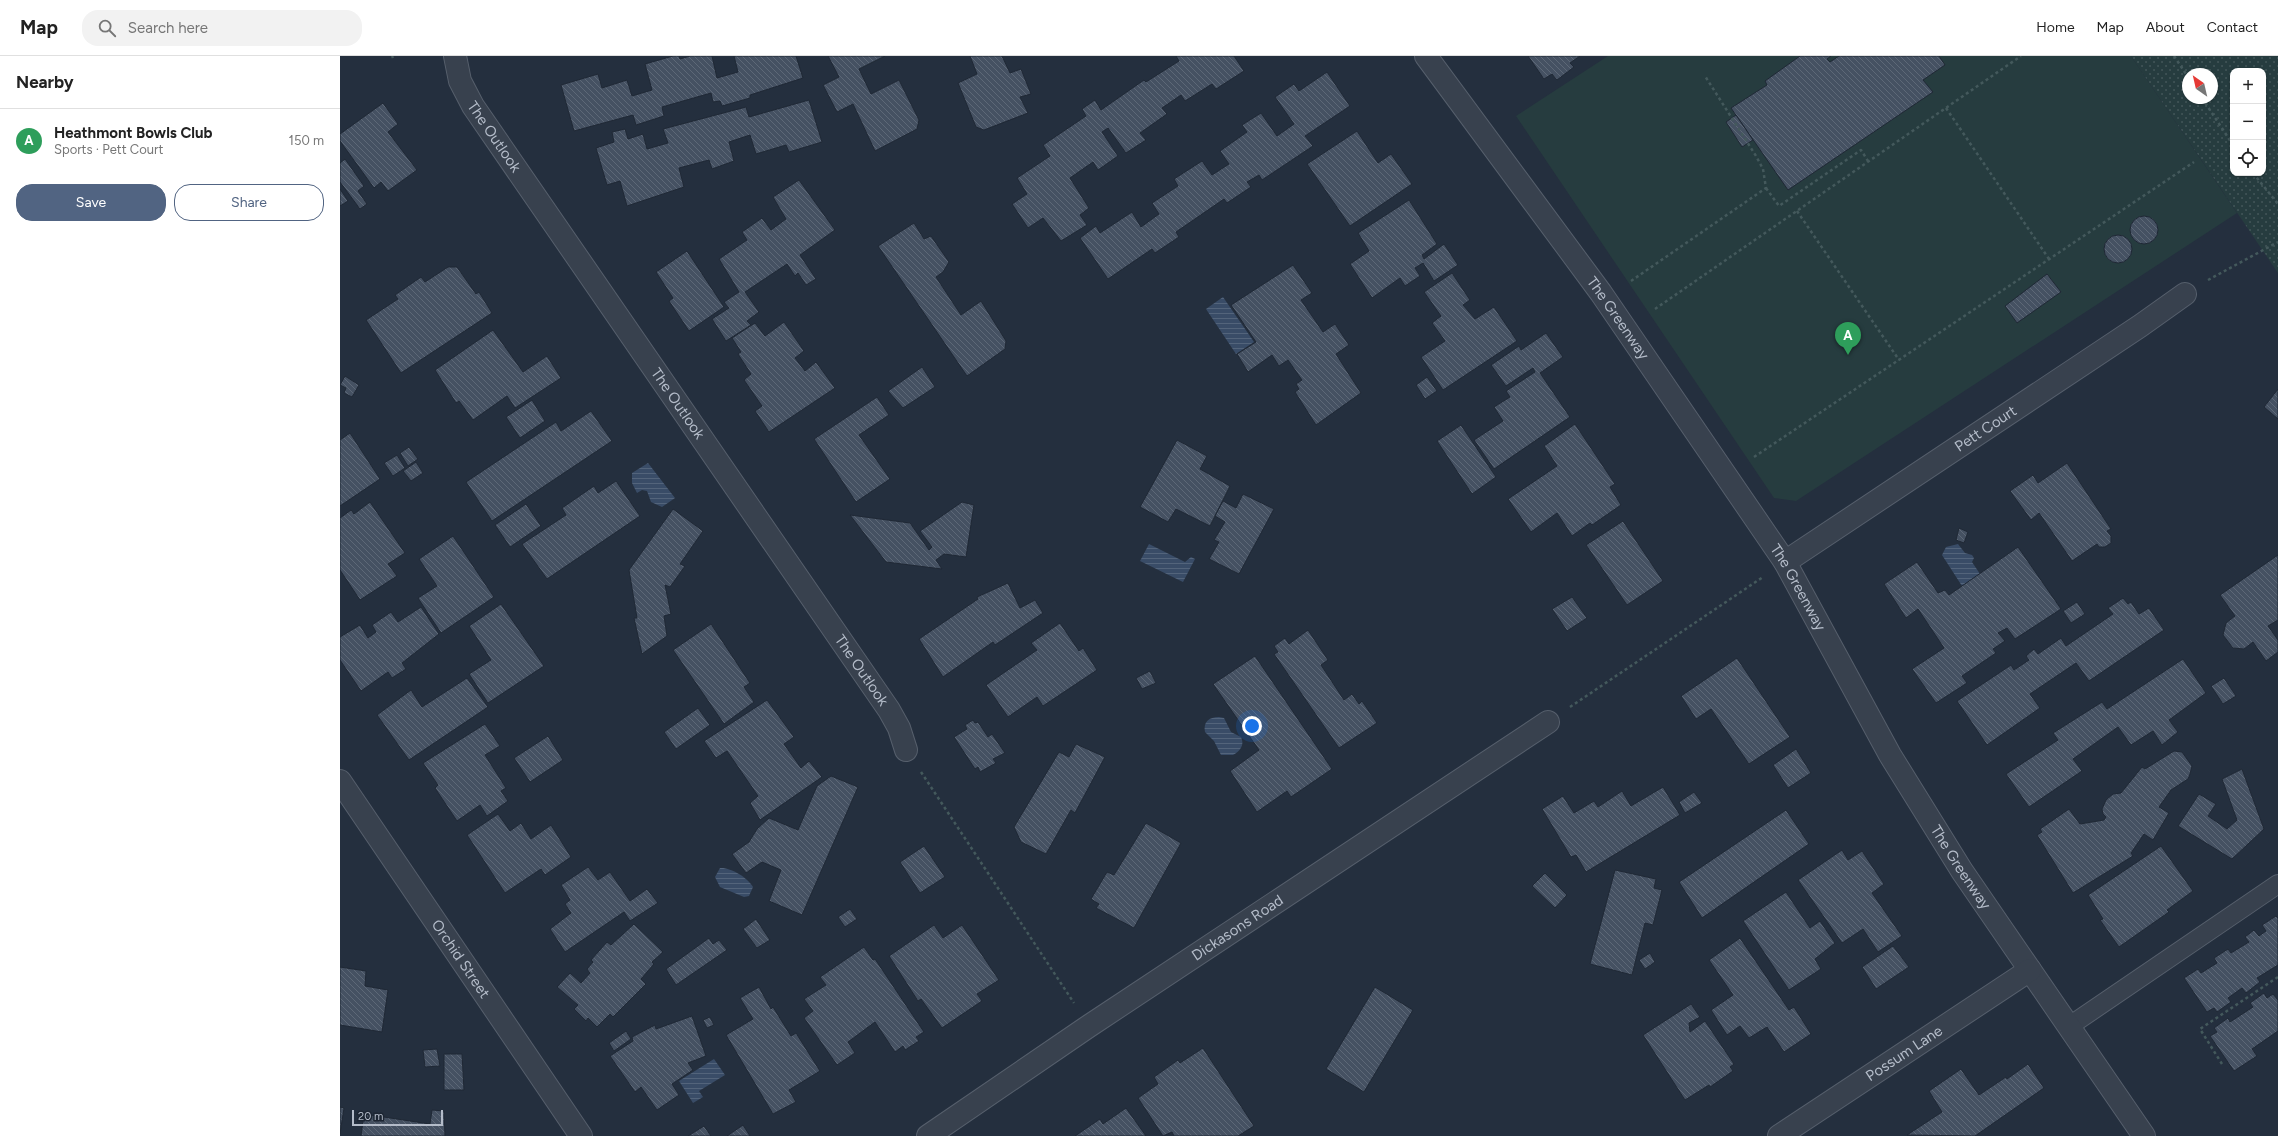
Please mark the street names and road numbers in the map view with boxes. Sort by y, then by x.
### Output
street label: The Outlook [463,98,525,176]
street label: The Greenway [1583,273,1653,363]
street label: The Outlook [647,365,709,443]
street label: Pett Court [1951,401,2020,456]
street label: The Greenway [1766,540,1830,634]
street label: The Outlook [831,631,893,710]
street label: The Greenway [1927,822,1995,913]
street label: Dickasons Road [1188,891,1287,964]
street label: Orchid Street [428,916,494,1002]
street label: Possum Lane [1862,1021,1946,1085]

